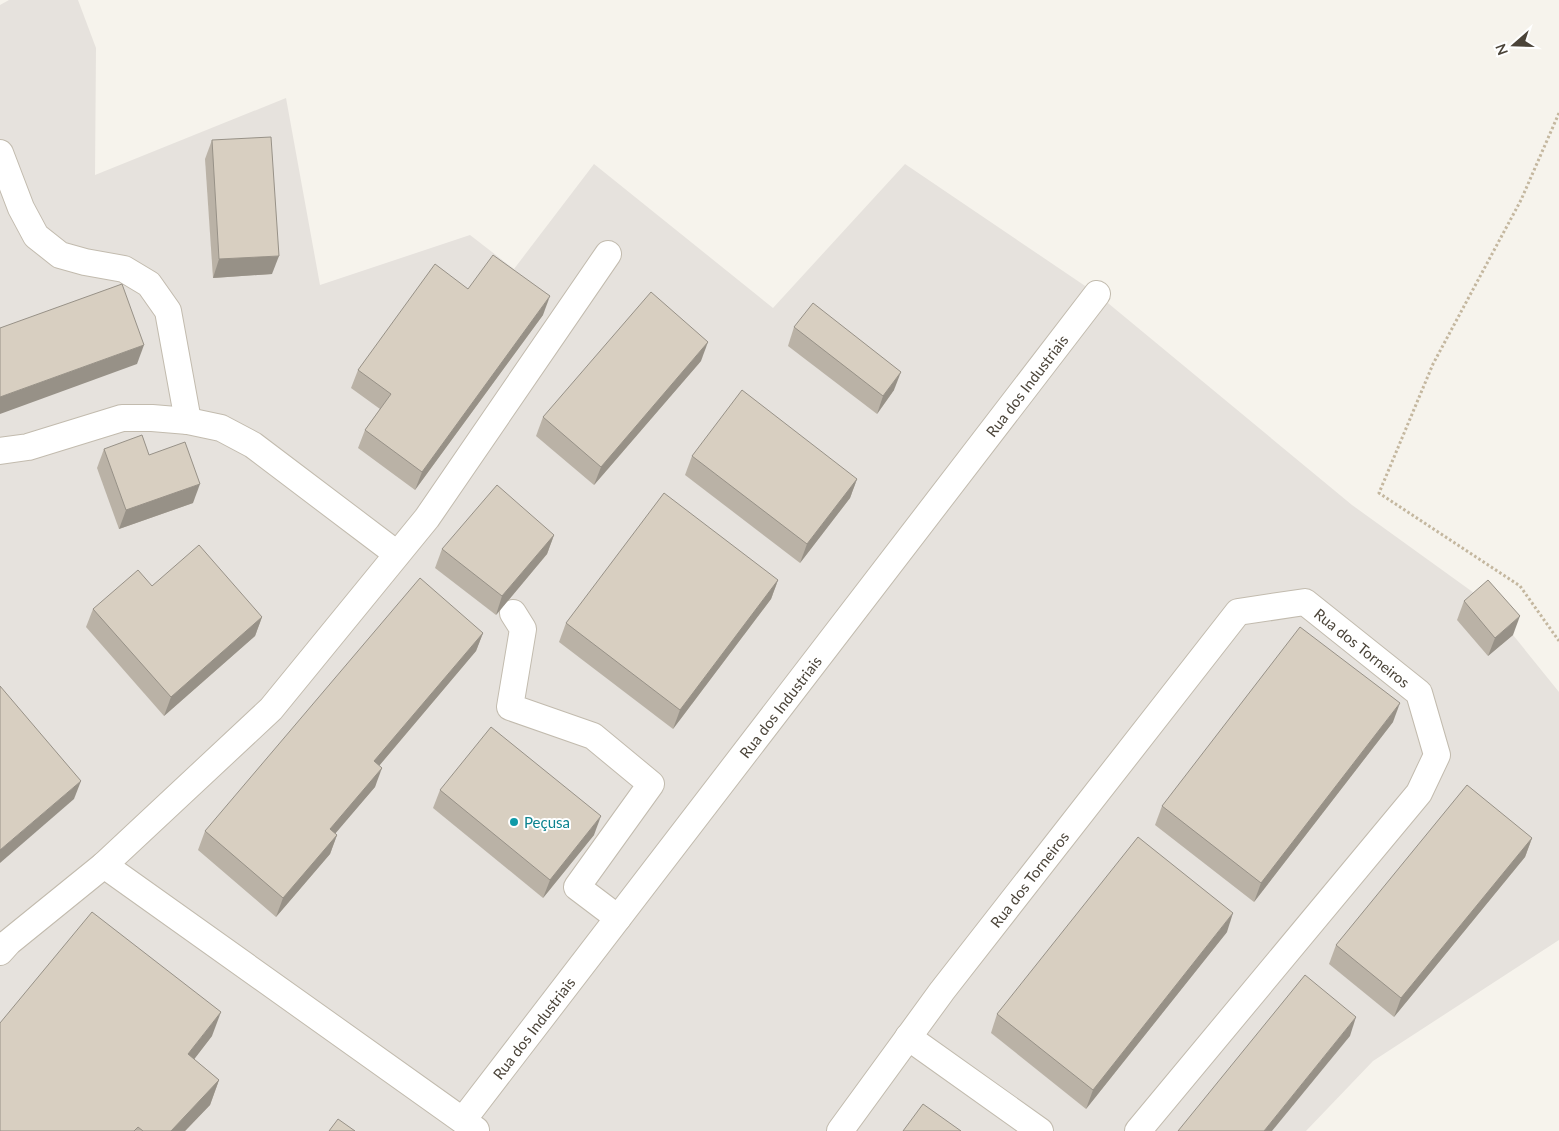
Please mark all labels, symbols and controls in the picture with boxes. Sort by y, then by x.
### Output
north arrow [1489,20,1539,70]
text: N [1491,42,1511,58]
street label: Rua dos Industriais [982,331,1072,440]
street label: Rua dos Torneiros [1311,604,1413,691]
street label: Rua dos Industriais [735,652,825,761]
place label: Peçusa [524,813,570,831]
marker: Peçusa [508,816,520,828]
street label: Rua dos Torneiros [986,828,1072,931]
street label: Rua dos Industriais [489,973,578,1083]

